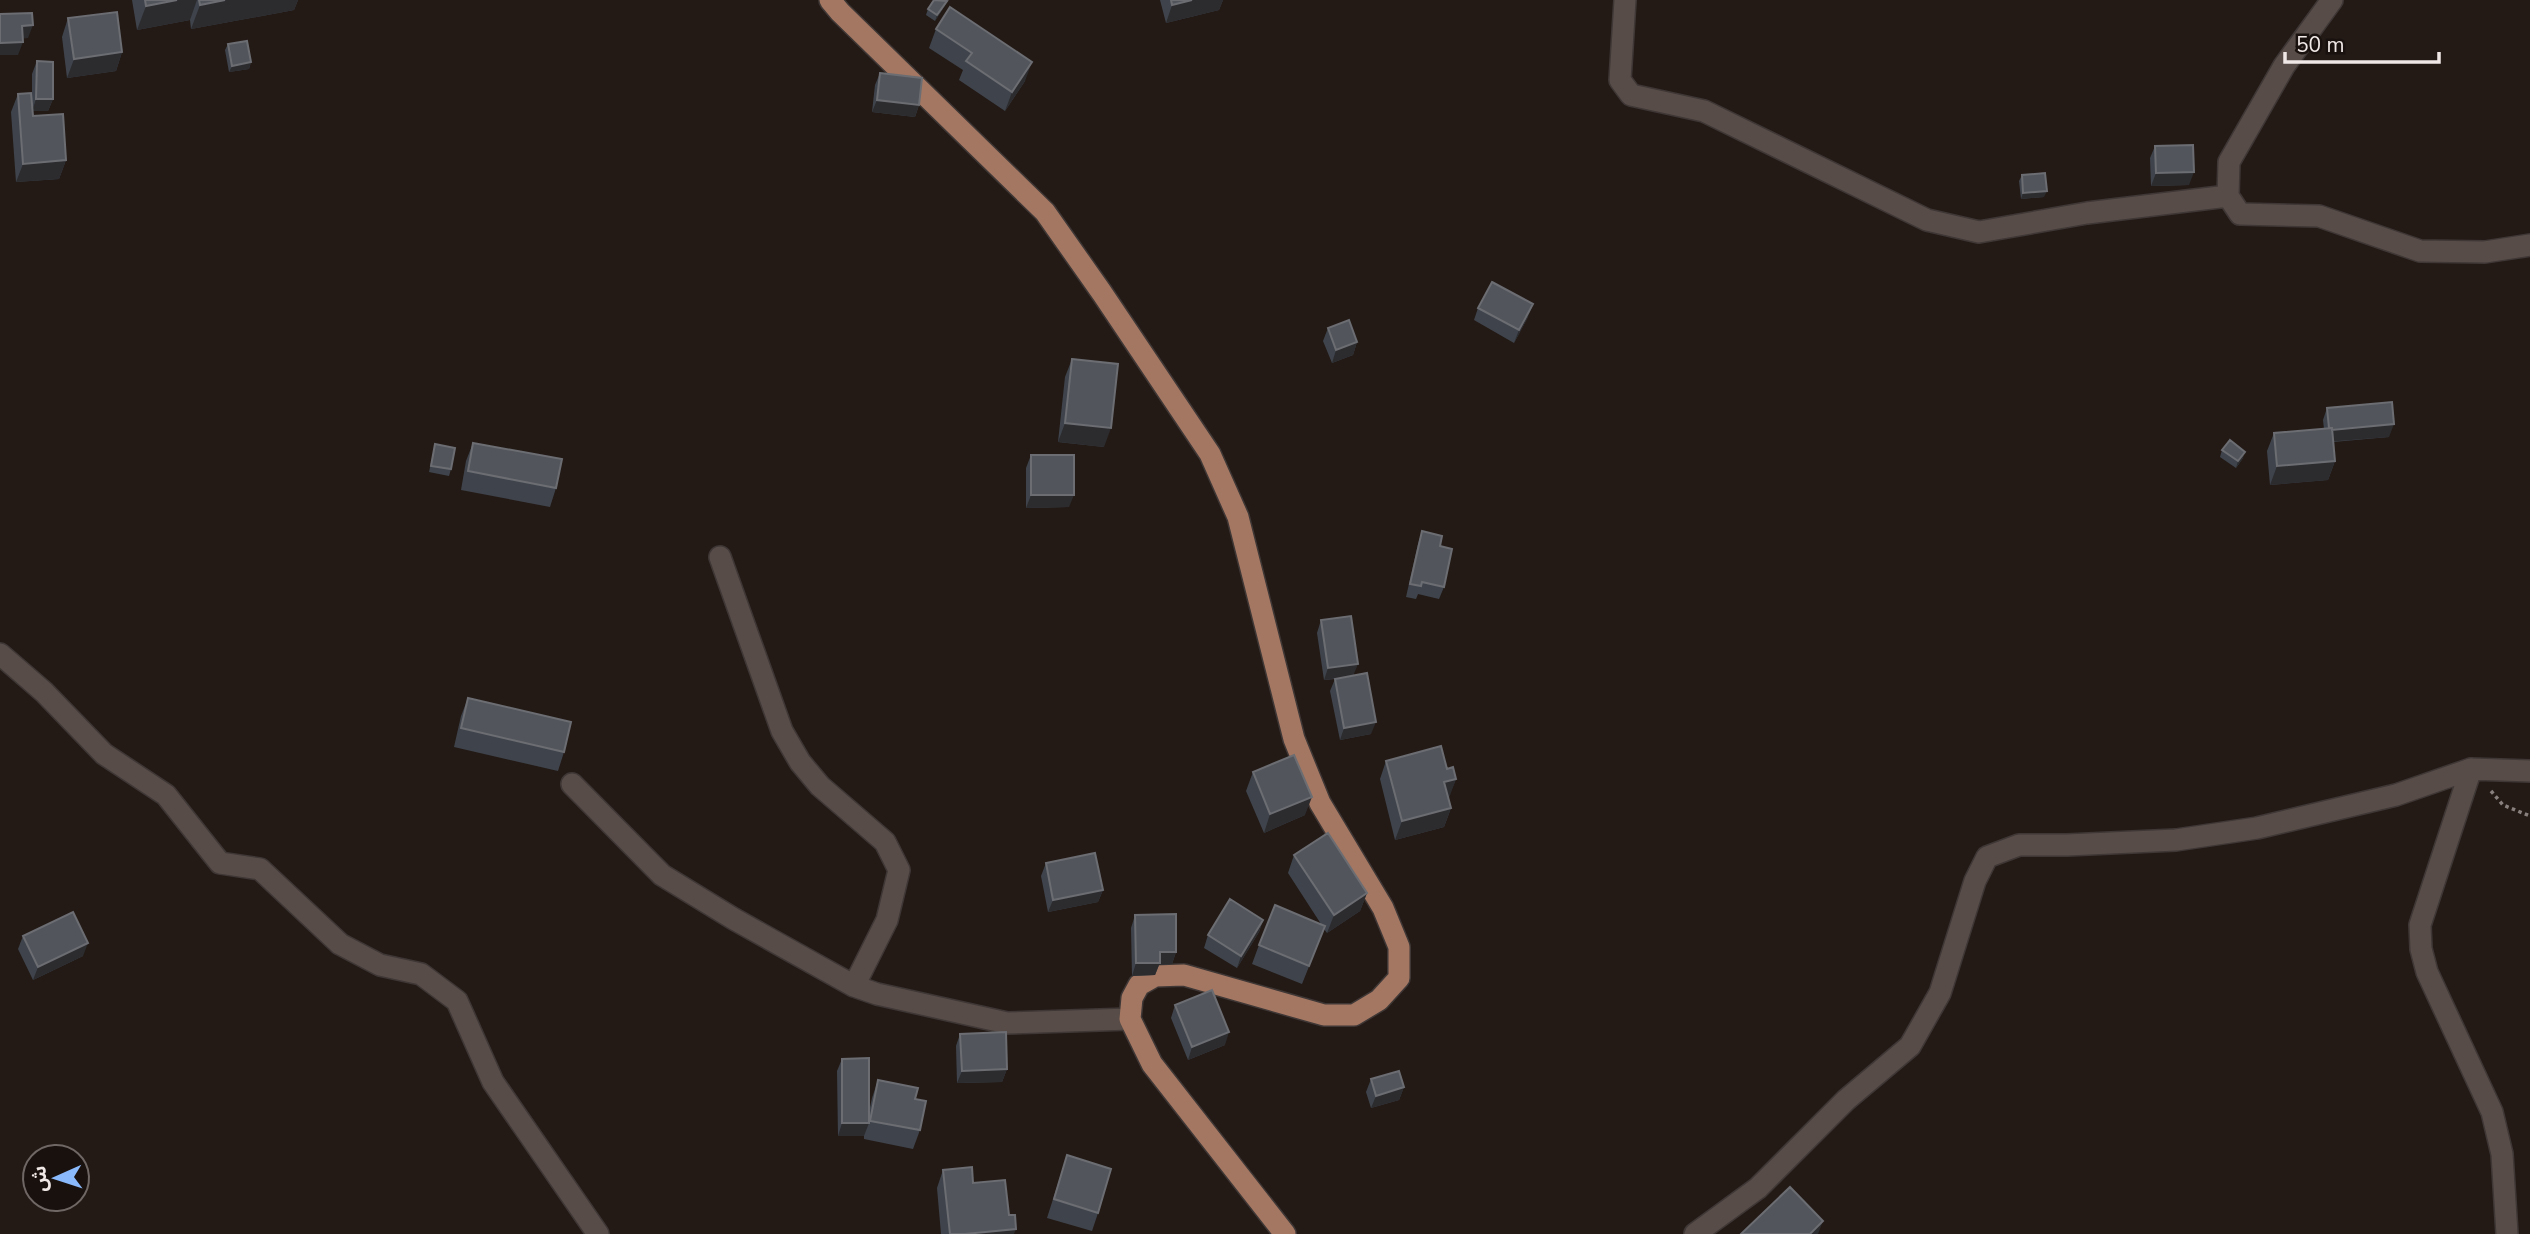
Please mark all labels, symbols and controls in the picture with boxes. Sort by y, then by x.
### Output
scale bar [2285,21,2439,65]
text: 50 m [2296,31,2345,59]
north arrow [21,1143,91,1213]
text: ش [26,1165,54,1193]

